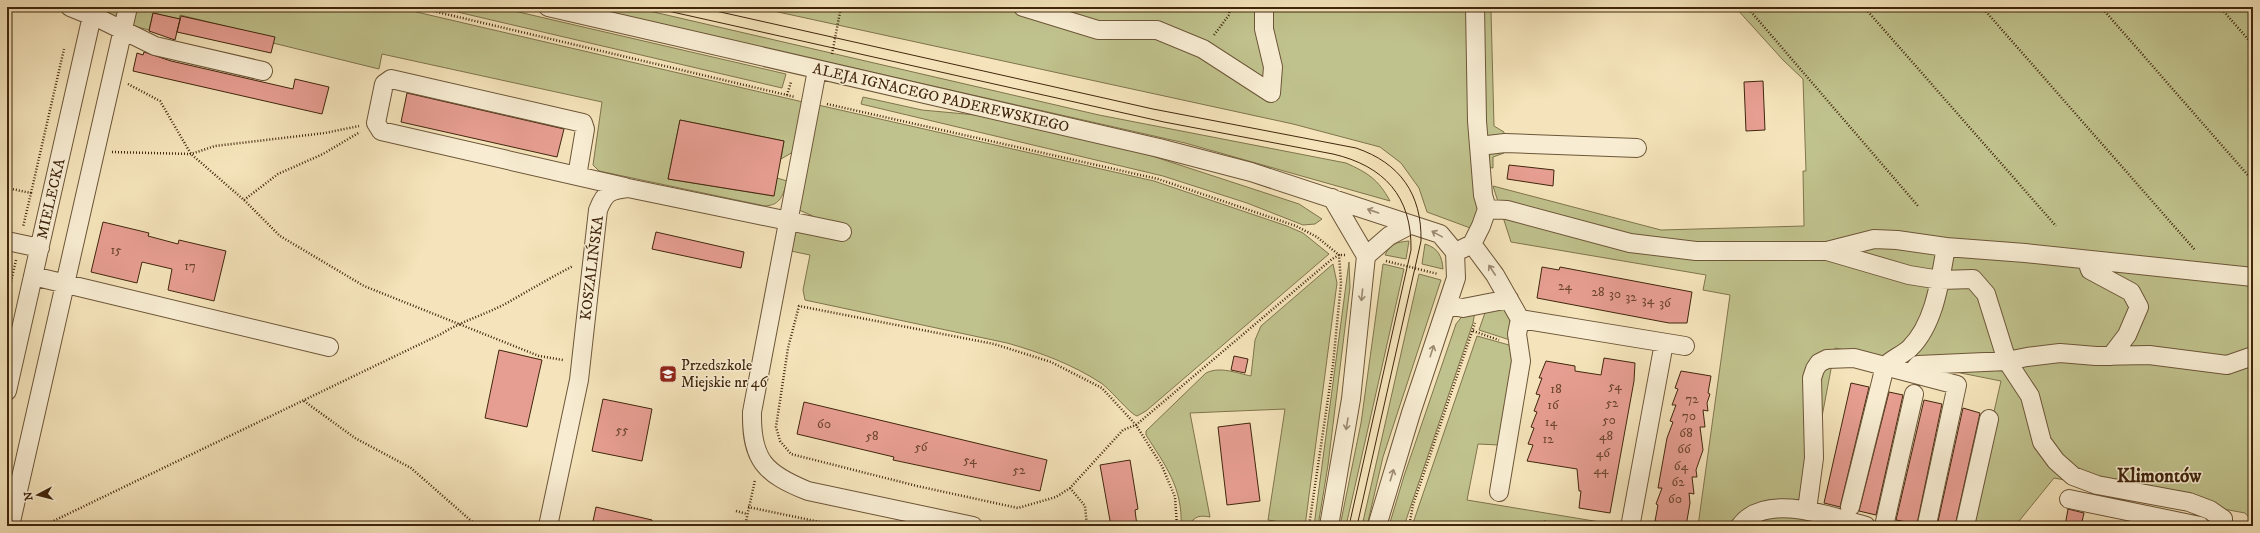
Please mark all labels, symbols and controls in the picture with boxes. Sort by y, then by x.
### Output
street label: ALEJA IGNACEGO PADEREWSKIEGO [811,59,1071,137]
street label: MIELECKA [33,156,70,241]
one-way arrow [1367,207,1380,214]
street label: KOSZALIŃSKA [575,214,608,321]
one-way arrow [1431,229,1443,237]
house number: 15 [110,242,122,258]
house number: 17 [184,258,196,274]
one-way arrow [1488,265,1496,276]
house number: 24 [1558,278,1572,294]
house number: 28 [1592,284,1604,300]
house number: 30 [1609,286,1621,302]
one-way arrow [1358,288,1366,301]
house number: 32 [1625,289,1637,305]
house number: 34 [1642,292,1655,308]
house number: 36 [1659,295,1672,311]
one-way arrow [1429,345,1436,358]
place label: Przedszkole Miejskie nr 46 [681,356,768,392]
school or university icon: Przedszkole Miejskie nr 46 [658,364,678,384]
house number: 54 [1608,378,1622,394]
house number: 18 [1550,381,1562,397]
house number: 72 [1685,391,1699,407]
house number: 52 [1606,395,1619,411]
house number: 16 [1547,397,1560,413]
house number: 70 [1682,408,1696,424]
house number: 50 [1602,412,1616,428]
house number: 14 [1545,414,1558,430]
house number: 60 [817,416,831,432]
one-way arrow [1343,417,1351,430]
house number: 55 [616,422,629,438]
house number: 68 [1679,425,1693,441]
house number: 58 [866,428,878,444]
house number: 48 [1599,428,1613,444]
house number: 12 [1542,431,1554,447]
house number: 56 [914,439,929,455]
house number: 66 [1677,441,1692,457]
house number: 46 [1596,445,1611,461]
house number: 54 [963,452,977,468]
house number: 64 [1674,458,1689,474]
house number: 52 [1013,462,1026,478]
house number: 44 [1594,462,1609,478]
district label: Klimontów [2117,465,2202,488]
one-way arrow [1389,469,1396,482]
house number: 62 [1671,474,1685,490]
north arrow [18,475,58,515]
text: N [22,491,37,501]
house number: 60 [1668,491,1682,507]

